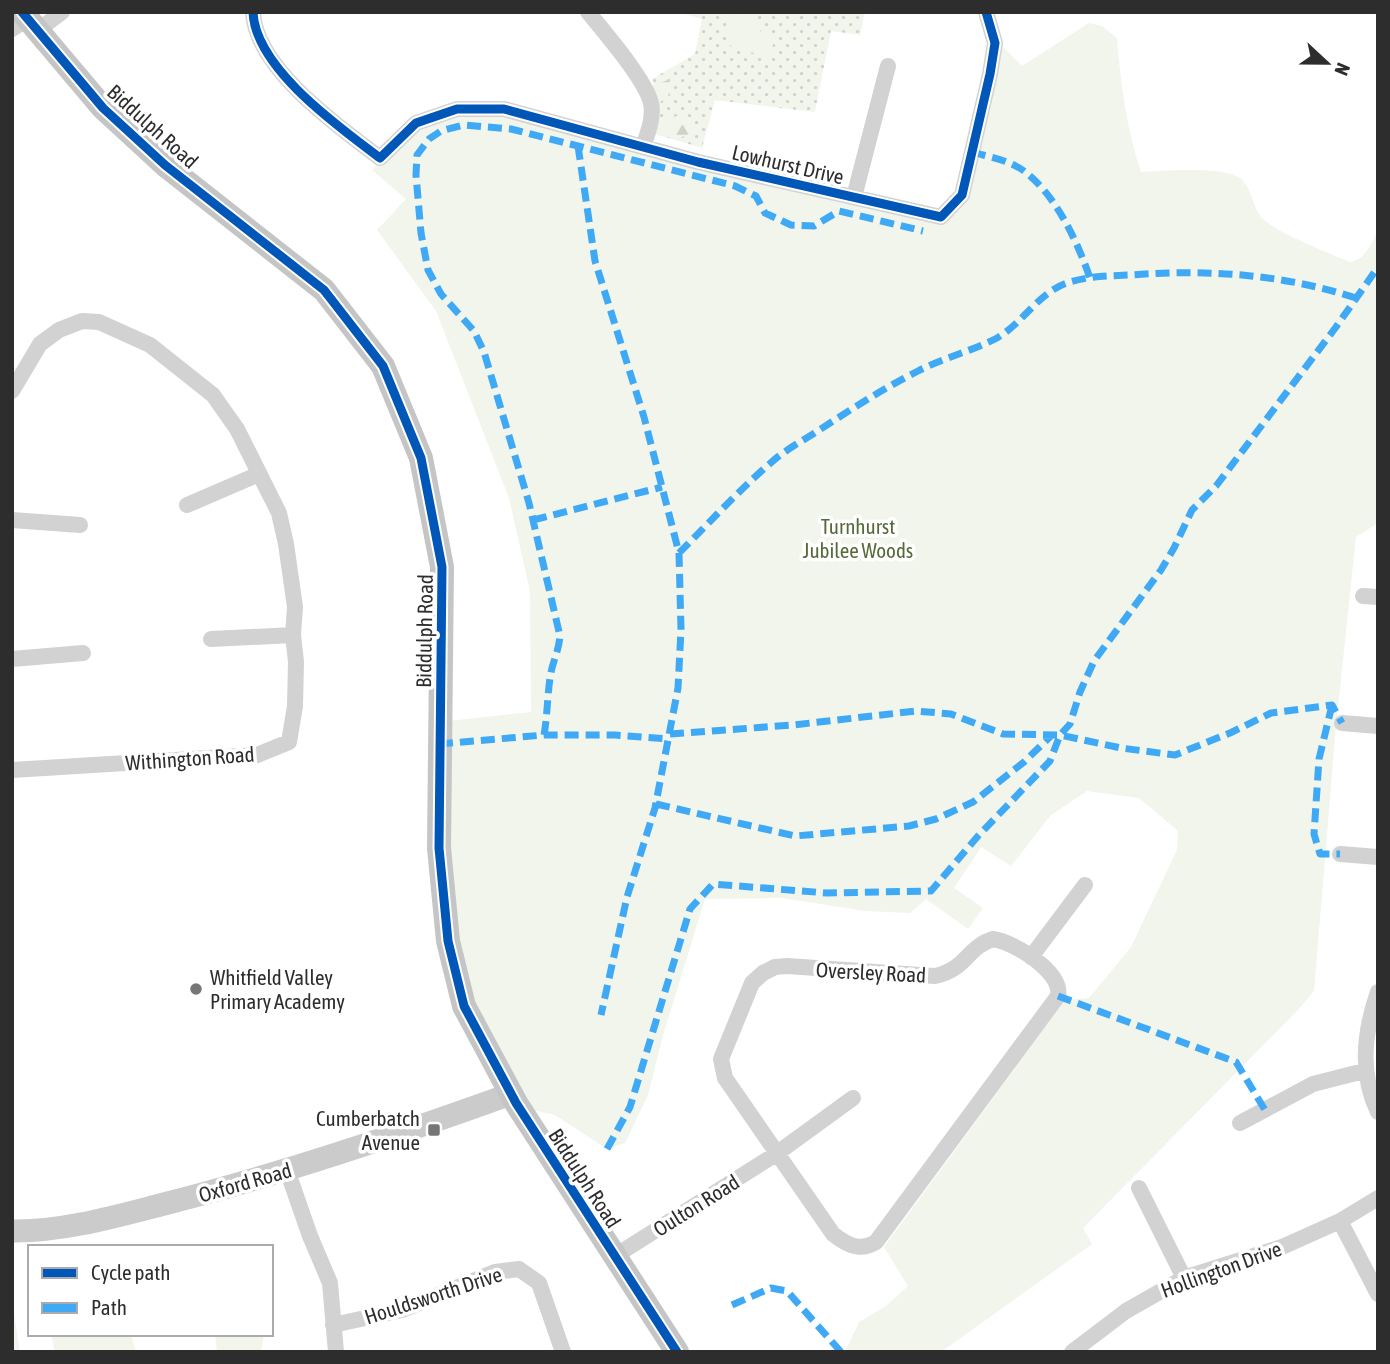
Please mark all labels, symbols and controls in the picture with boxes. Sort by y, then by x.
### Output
north arrow [1292,28,1362,98]
text: N [1330,60,1355,79]
street label: Biddulph Road [103,79,203,173]
street label: Lowhurst Drive [730,139,846,189]
park label: Turnhurst Jubilee Woods [803,514,913,562]
street label: Biddulph Road [411,574,437,688]
street label: Withington Road [125,742,255,774]
street label: Oversley Road [815,957,927,987]
place label: Whitfield Valley Primary Academy [210,965,345,1013]
marker: Whitfield Valley Primary Academy [188,981,204,997]
place label: Cumberbatch Avenue [316,1106,420,1154]
marker: Cumberbatch Avenue [426,1122,442,1138]
street label: Biddulph Road [544,1124,626,1232]
street label: Oxford Road [196,1157,294,1207]
street label: Oulton Road [649,1169,743,1241]
street label: Hollington Drive [1157,1236,1285,1302]
legend [28,1245,273,1336]
text: Cycle path [91,1260,170,1284]
street label: Houldsworth Drive [361,1261,505,1329]
text: Path [91,1295,127,1319]

